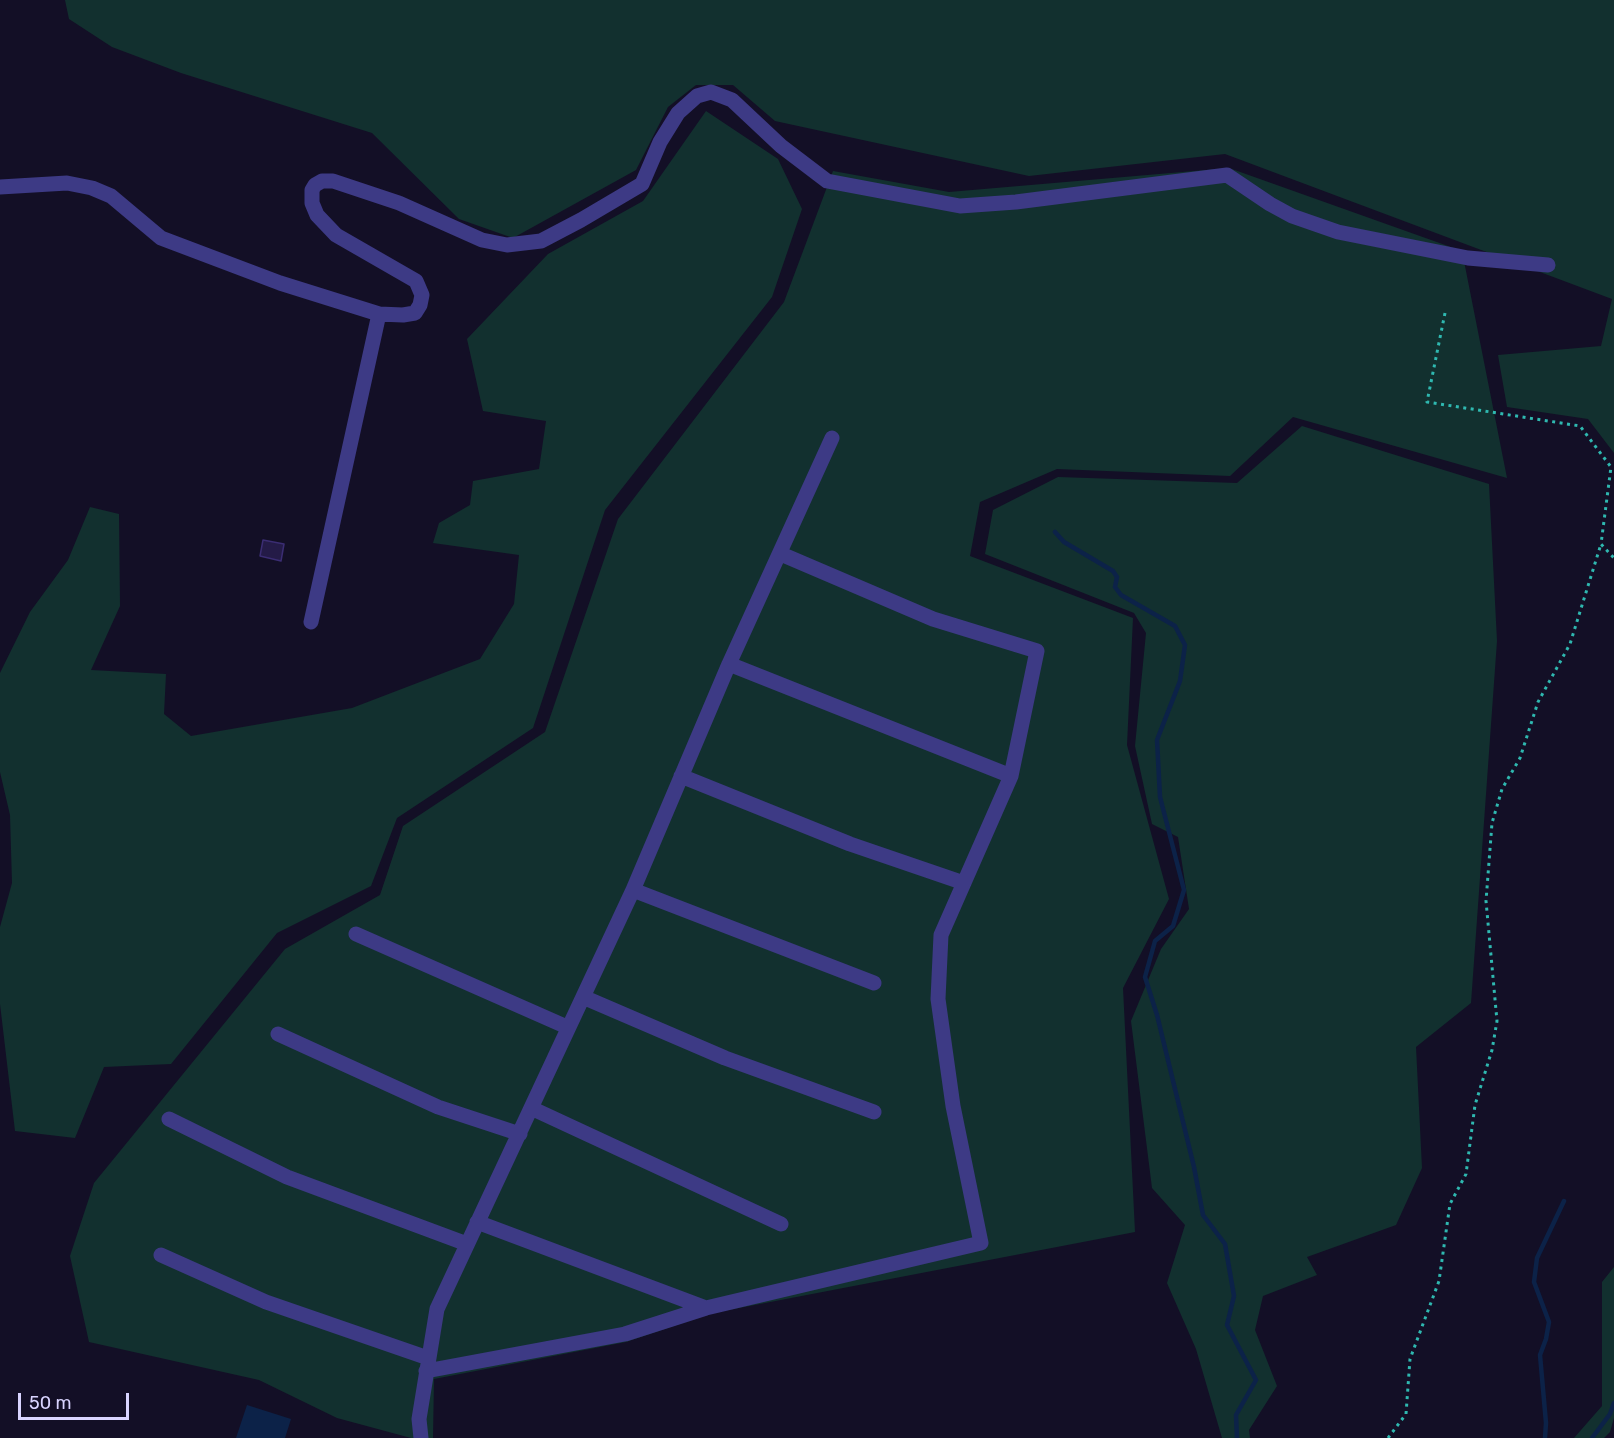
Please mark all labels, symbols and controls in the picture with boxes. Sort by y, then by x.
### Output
scale bar [21,1381,132,1419]
text: 50 m [29,1392,72,1414]

